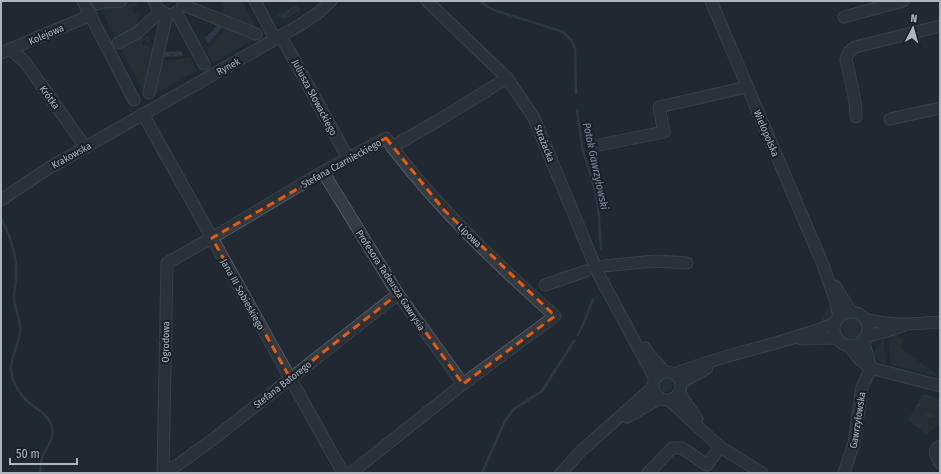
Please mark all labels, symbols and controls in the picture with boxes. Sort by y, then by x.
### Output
north arrow [893,8,933,48]
text: N [910,12,918,25]
street label: Kolejowa [27,22,66,48]
street label: Rynek [215,55,243,78]
street label: Juliusza Słowackiego [289,57,339,137]
street label: Krótka [37,83,62,112]
street label: Wielopolska [751,108,781,159]
water label: Potok Gawrzyłowski [580,121,611,211]
street label: Strażacka [531,123,557,164]
street label: Stefana Czarnieckiego [299,137,384,191]
street label: Krakowska [50,140,93,172]
street label: Lipowa [455,221,484,250]
street label: Profesora Tadeusza Gawrysia [353,228,427,333]
street label: Jana III Sobieskiego [218,257,267,332]
street label: Ogrodowa [160,321,172,363]
street label: Stefana Batorego [251,359,314,411]
street label: Gawrzyłowska [848,391,868,449]
scale bar [10,440,77,466]
text: 50 m [16,447,40,461]

